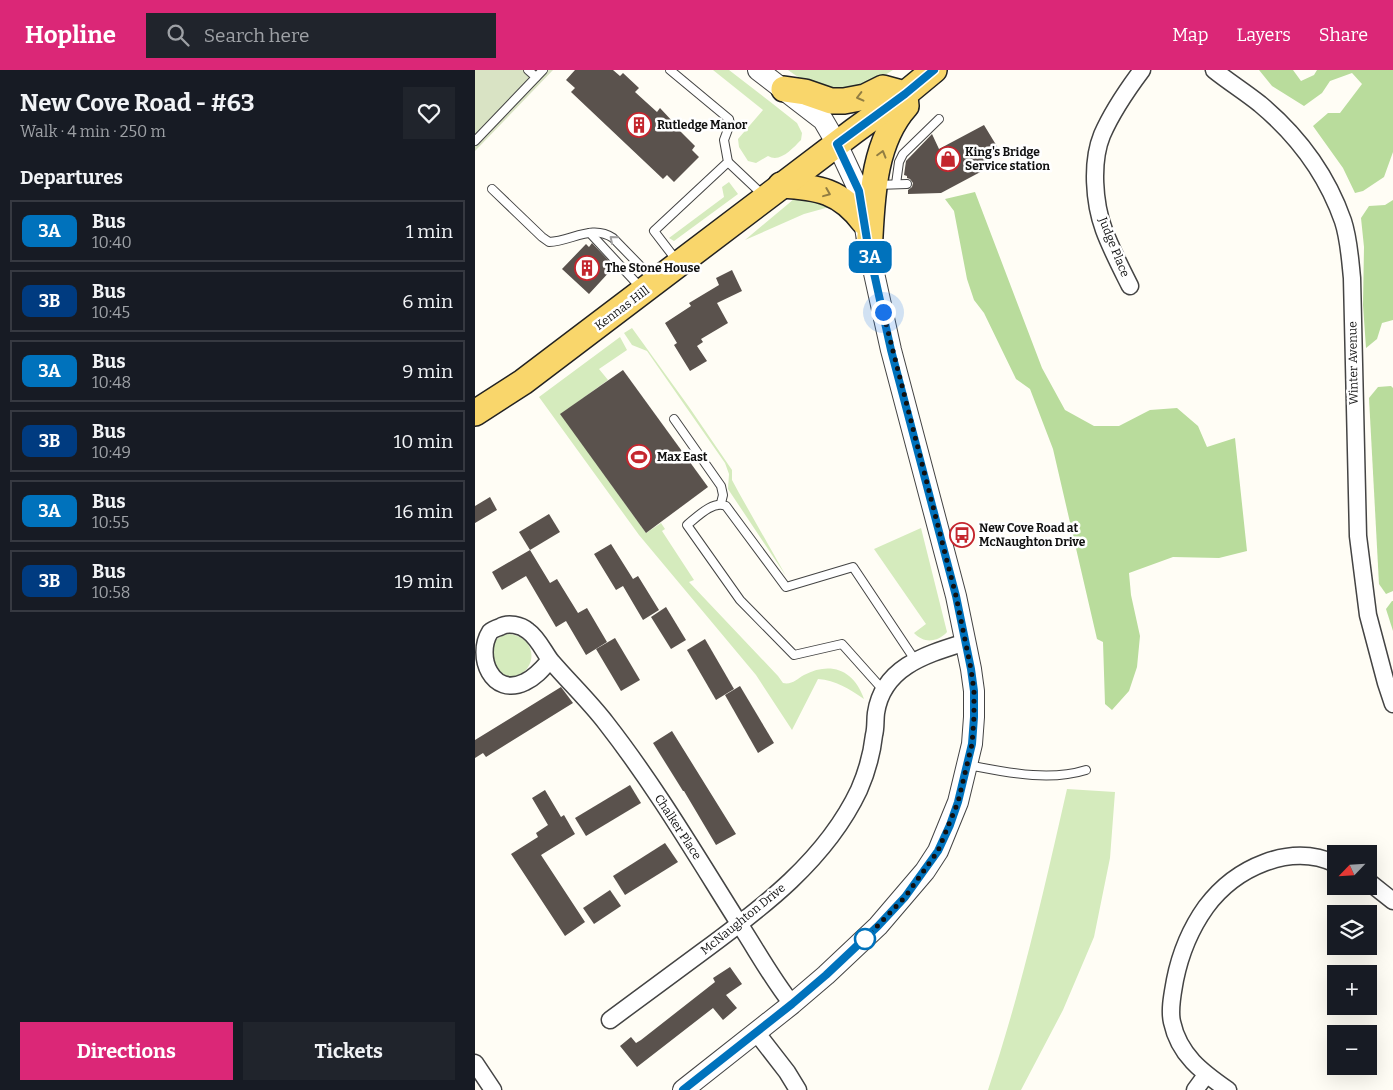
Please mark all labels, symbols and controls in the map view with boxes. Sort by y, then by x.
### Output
search box [146,13,496,58]
text: Hopline [25,21,116,49]
icon: search [164,21,192,49]
text: Search here [204,24,309,47]
text: Map [1172,24,1208,46]
text: Layers [1236,24,1291,46]
text: Share [1319,24,1368,46]
button: heart [403,87,455,139]
text: New Cove Road - #63 [20,89,255,117]
one-way arrow [855,91,864,102]
building icon: Rutledge Manor [626,112,652,138]
place label: Rutledge Manor [657,118,748,132]
text: Walk · 4 min · 250 m [20,122,166,141]
place label: King's Bridge Service station [965,145,1050,173]
shop icon: King's Bridge Service station [935,146,961,172]
one-way arrow [876,150,886,158]
text: Departures [20,166,123,189]
one-way arrow [822,187,831,197]
text: Bus [92,210,126,233]
street label: Judge Place [1095,214,1132,279]
text: 3A [38,220,61,242]
text: 1 min [406,220,453,243]
text: 10:40 [92,233,132,252]
one-way arrow [609,236,618,245]
line badge: 3A [847,241,893,273]
text: 3A [859,246,881,268]
building icon: The Stone House [574,255,600,281]
place label: The Stone House [605,261,700,275]
text: Bus [92,280,126,303]
street label: Kennas Hill [592,283,652,333]
text: 3B [39,290,60,312]
text: 6 min [402,290,453,313]
your location [871,300,896,325]
text: 10:45 [92,303,130,322]
street label: Winter Avenue [1345,321,1361,405]
text: Bus [92,350,126,373]
text: 3A [38,360,61,382]
text: 9 min [402,360,453,383]
text: 10:48 [92,373,131,392]
text: Bus [92,420,126,443]
text: 3B [39,430,60,452]
text: 10 min [393,430,453,453]
text: 10:49 [92,443,131,462]
sports icon: Max East [626,444,652,470]
place label: Max East [657,450,708,464]
text: Bus [92,490,126,513]
text: 3A [38,500,61,522]
text: 16 min [395,500,453,523]
text: 10:55 [92,513,129,532]
place label: New Cove Road at McNaughton Drive [979,521,1086,549]
bus stop icon: New Cove Road at McNaughton Drive [949,522,975,548]
text: Bus [92,560,126,583]
text: 3B [39,570,60,592]
text: 19 min [395,570,453,593]
text: 10:58 [92,583,130,602]
street label: Chalker Place [652,792,704,862]
north arrow [1327,845,1377,895]
map controls [1327,845,1377,1075]
street label: McNaughton Drive [698,881,788,957]
button: layers [1327,905,1377,955]
unlabelled marker [854,928,876,950]
button: + [1327,965,1377,1015]
button: Directions [20,1022,233,1080]
button: Tickets [243,1022,455,1080]
button: − [1327,1025,1377,1075]

